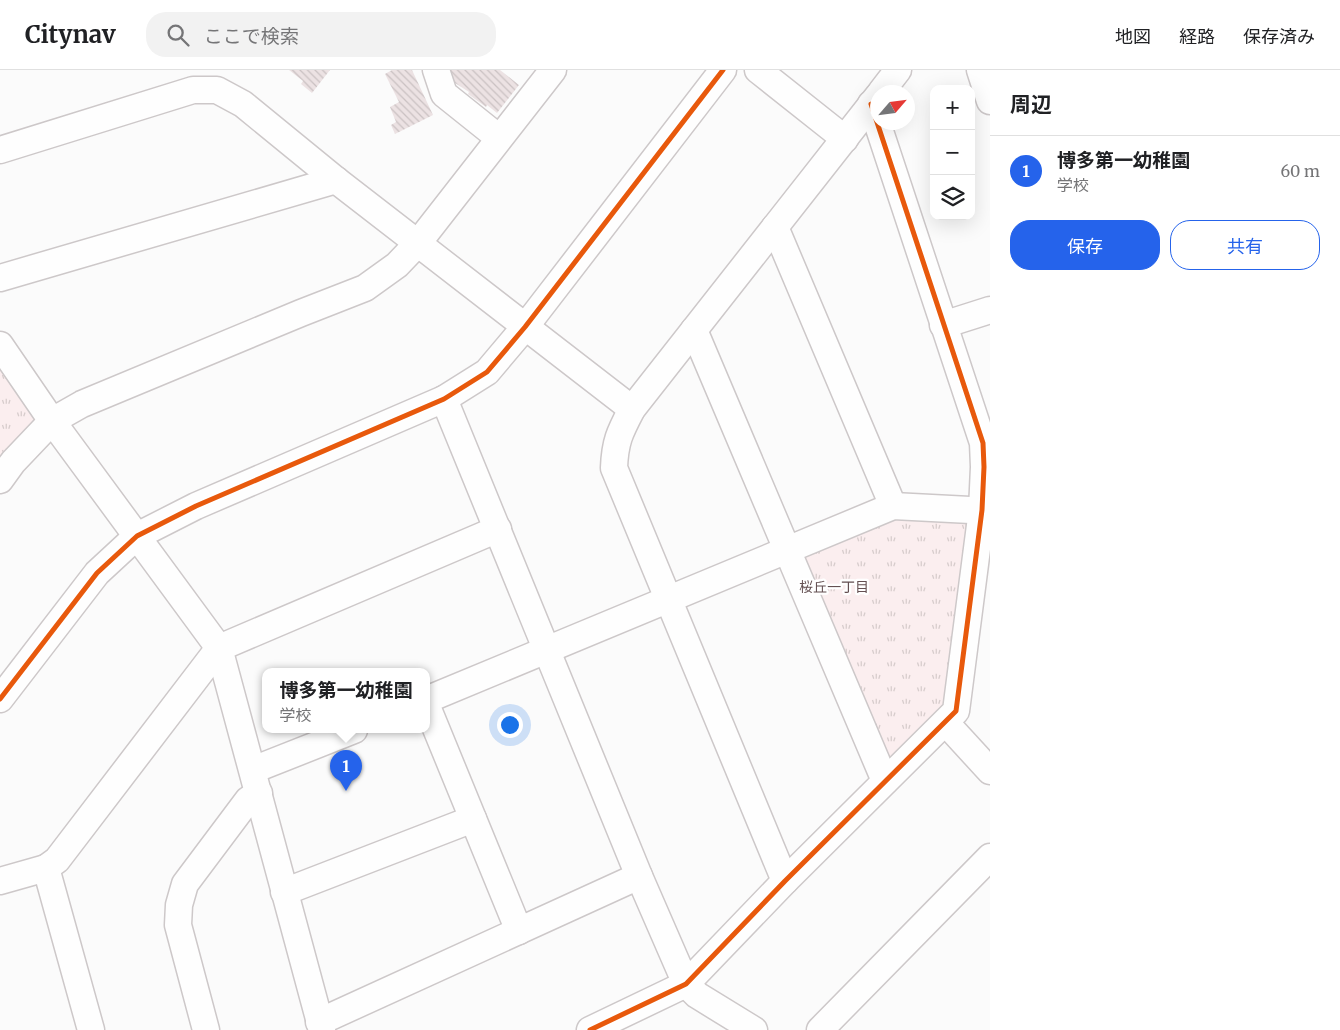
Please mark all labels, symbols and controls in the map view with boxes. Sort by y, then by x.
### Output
search box [146,12,496,57]
text: Citynav [25,19,116,50]
icon: search [164,21,192,49]
text: ここで検索 [204,24,299,48]
text: 地図 [1115,25,1151,48]
text: 経路 [1179,25,1215,48]
text: 保存済み [1243,25,1315,48]
north arrow [870,85,915,130]
map controls [930,85,975,220]
button: + [930,85,975,130]
text: 周辺 [1010,91,1052,118]
button: − [930,130,975,175]
text: 博多第一幼稚園 [1057,148,1190,172]
text: 1 [1022,161,1030,181]
text: 60 m [1280,161,1320,181]
button: layers [930,175,975,220]
text: 学校 [1057,175,1089,195]
button: 保存 [1010,220,1160,270]
button: 共有 [1170,220,1320,270]
district label: 桜丘一丁目 [799,578,869,596]
popup [262,668,430,733]
text: 博多第一幼稚園 [279,678,413,702]
text: 学校 [279,705,312,725]
your location [497,712,523,738]
pin: 1 [330,750,362,791]

